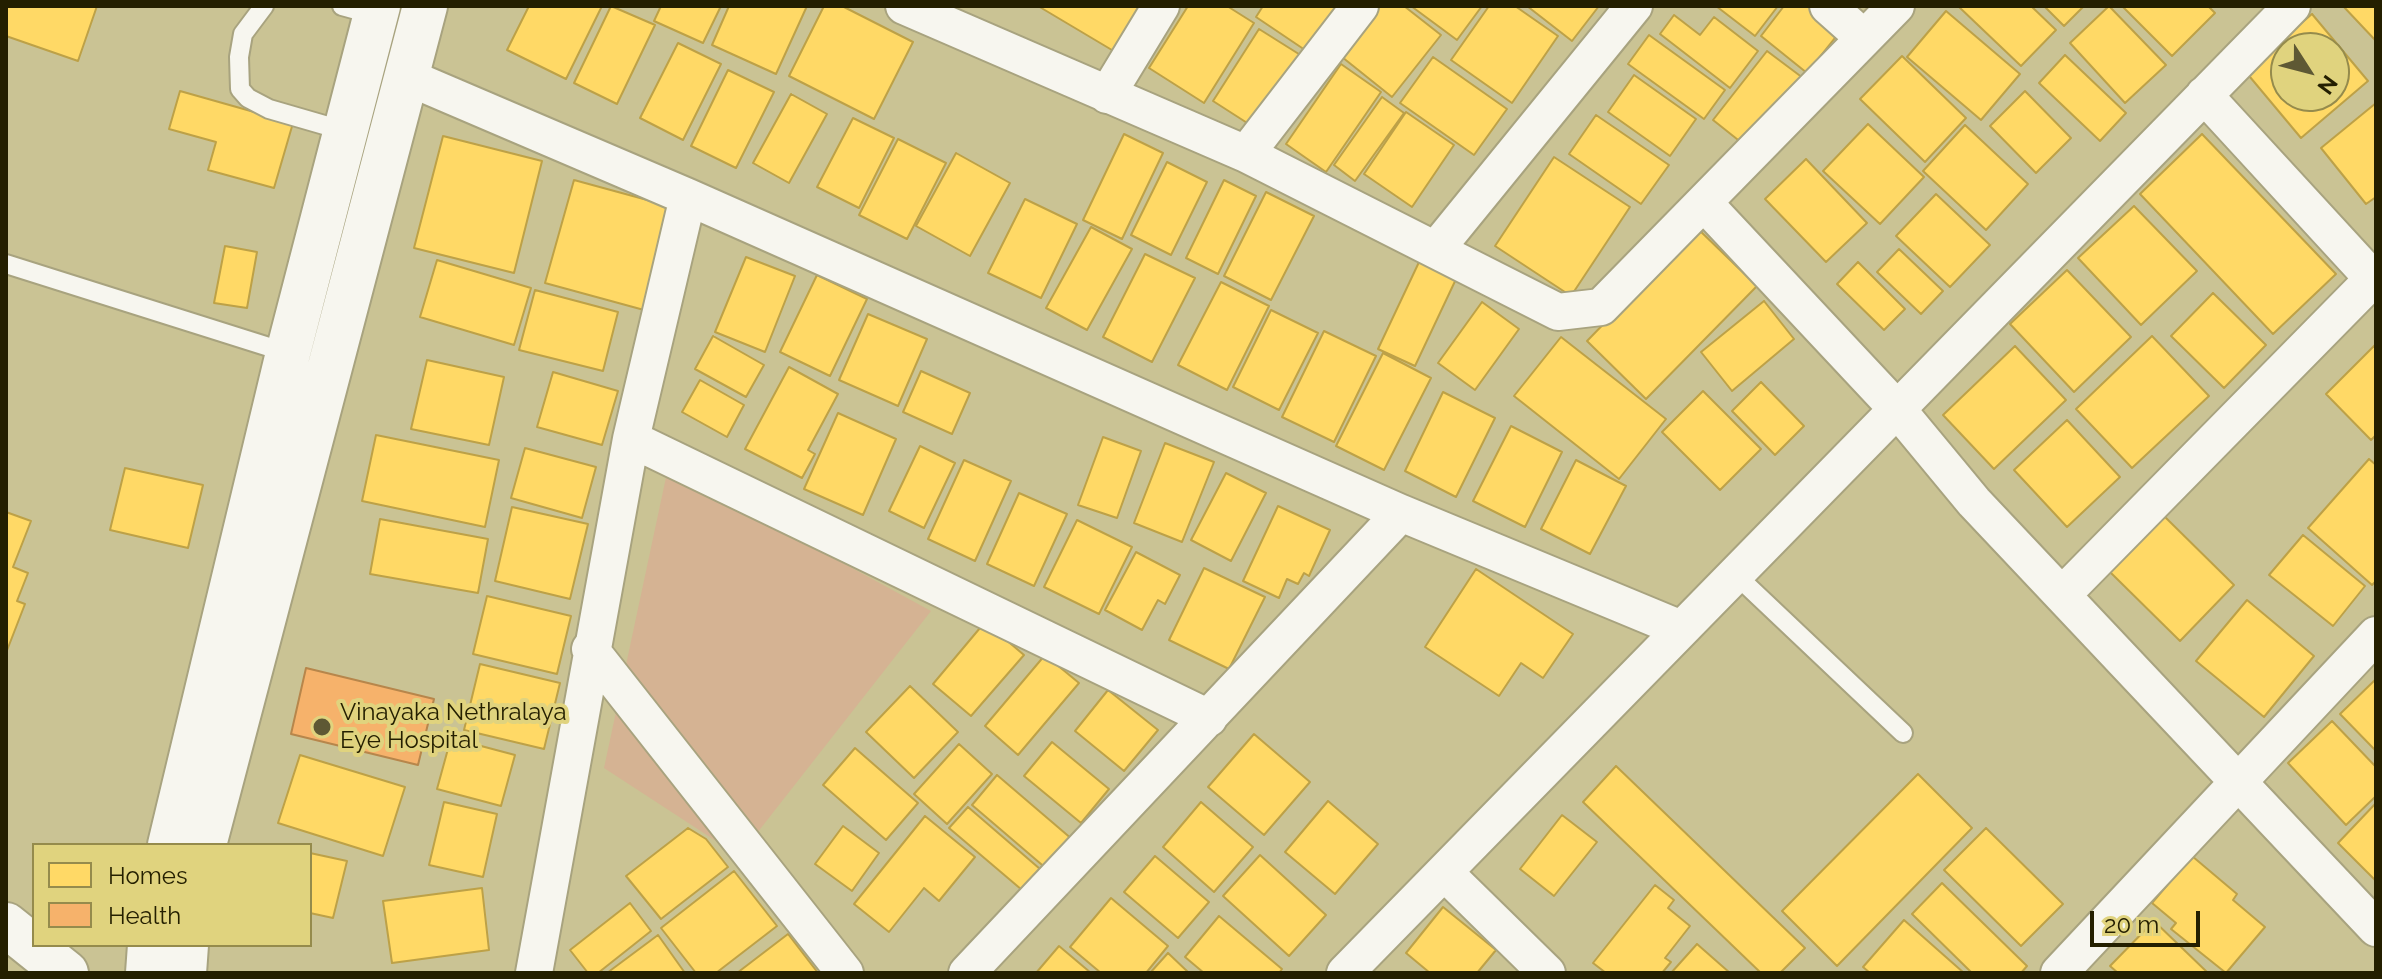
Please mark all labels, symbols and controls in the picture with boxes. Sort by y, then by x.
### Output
north arrow [2270,32,2350,112]
text: N [2312,70,2343,99]
place label: Vinayaka Nethralaya Eye Hospital [340,699,567,755]
marker: Vinayaka Nethralaya Eye Hospital [311,716,333,738]
legend [32,843,312,947]
text: Homes [108,861,188,890]
scale bar [2094,895,2204,945]
text: Health [108,901,181,930]
text: 20 m [2104,910,2159,939]

